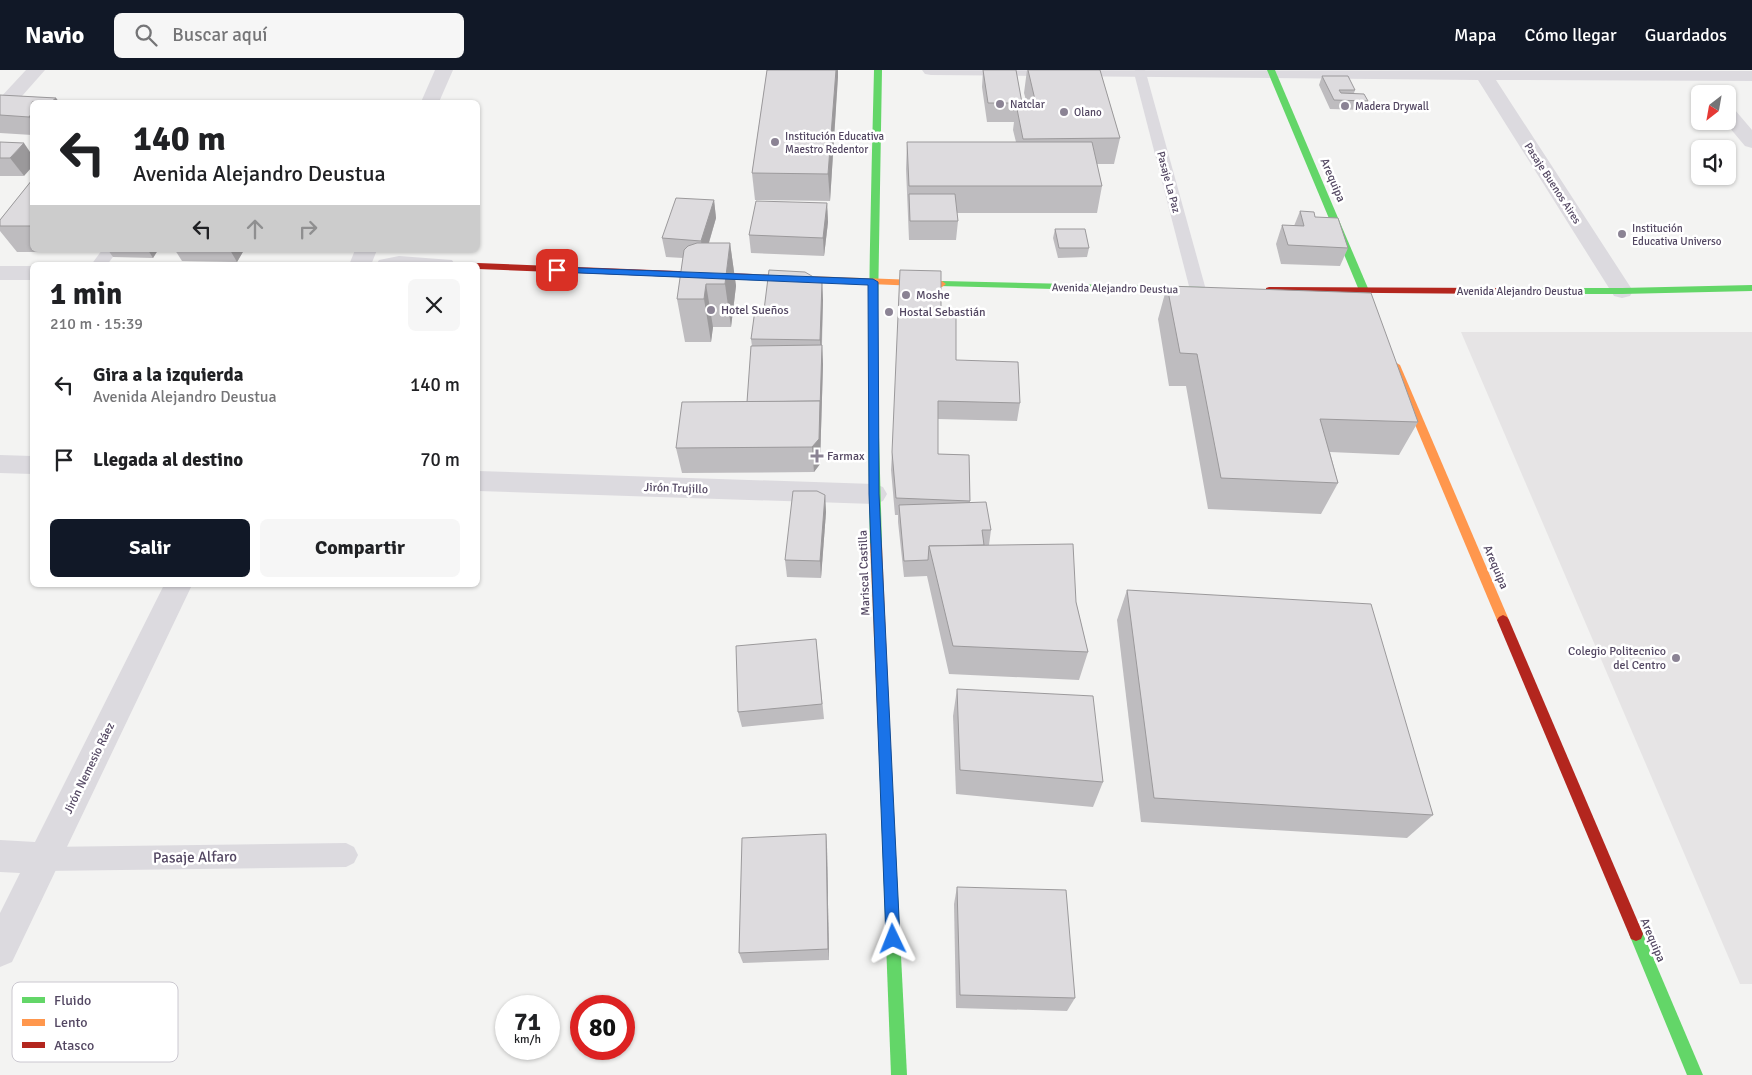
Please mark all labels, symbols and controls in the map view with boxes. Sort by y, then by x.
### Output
search box [114,13,464,58]
text: Navio [25,20,84,50]
icon: search [132,21,160,49]
text: Buscar aquí [172,23,267,47]
text: Mapa [1454,24,1496,46]
text: Cómo llegar [1524,24,1617,46]
text: Guardados [1645,24,1727,46]
north arrow [1691,85,1736,130]
map controls [1691,85,1736,185]
marker: Natclar [994,98,1006,110]
place label: Natclar [1010,98,1045,111]
marker: Madera Drywall [1339,100,1351,112]
place label: Madera Drywall [1355,100,1429,113]
marker: Olano [1058,106,1070,118]
place label: Olano [1074,106,1102,119]
text: 140 m [133,117,226,160]
icon: left [50,120,115,185]
place label: Institución Educativa Maestro Redentor [785,130,885,156]
marker: Institución Educativa Maestro Redentor [769,136,781,148]
street label: Pasaje Buenos Aires [1522,140,1584,226]
button: sound [1691,140,1736,185]
street label: Pasaje La Paz [1154,150,1183,214]
street label: Arequipa [1317,156,1348,204]
text: Avenida Alejandro Deustua [133,160,386,187]
icon: left [188,215,216,243]
icon: ahead [241,215,269,243]
icon: right [294,215,322,243]
place label: Institución Educativa Universo [1632,222,1722,248]
marker: Institución Educativa Universo [1616,228,1628,240]
pin [536,249,578,291]
icon: arrive [543,256,571,284]
text: 1 min [50,276,122,313]
button: close [408,279,460,331]
street label: Avenida Alejandro Deustua [1052,281,1179,296]
street label: Avenida Alejandro Deustua [1457,285,1584,298]
place label: Moshe [916,288,950,303]
marker: Moshe [900,289,912,301]
place label: Hotel Sueños [721,303,789,318]
marker: Hotel Sueños [705,304,717,316]
place label: Hostal Sebastián [899,305,986,320]
marker: Hostal Sebastián [883,306,895,318]
text: 210 m · 15:39 [50,314,143,334]
text: Gira a la izquierda [93,363,243,387]
icon: left [50,371,78,399]
text: 140 m [410,373,460,397]
text: Avenida Alejandro Deustua [93,387,277,407]
icon: arrive [50,446,78,474]
text: Llegada al destino [93,448,243,472]
text: 70 m [420,448,460,472]
place label: Farmax [827,449,865,464]
marker: Farmax [811,450,823,462]
street label: Jirón Trujillo [644,480,708,497]
button: Salir [50,519,250,577]
button: Compartir [260,519,460,577]
street label: Mariscal Castilla [856,530,873,616]
street label: Arequipa [1480,543,1511,591]
place label: Colegio Politecnico del Centro [1568,644,1666,673]
marker: Colegio Politecnico del Centro [1670,652,1682,664]
street label: Jirón Nemesio Ráez [61,720,118,816]
street label: Pasaje Alfaro [153,847,237,867]
position arrow [866,912,918,964]
street label: Arequipa [1637,916,1668,964]
legend [12,982,178,1062]
text: Fluido [54,992,91,1009]
speed limit sign: 80 [570,995,635,1060]
text: 71 [514,1006,541,1037]
text: Lento [54,1014,88,1031]
text: km/h [514,1032,541,1047]
text: Atasco [54,1037,94,1054]

